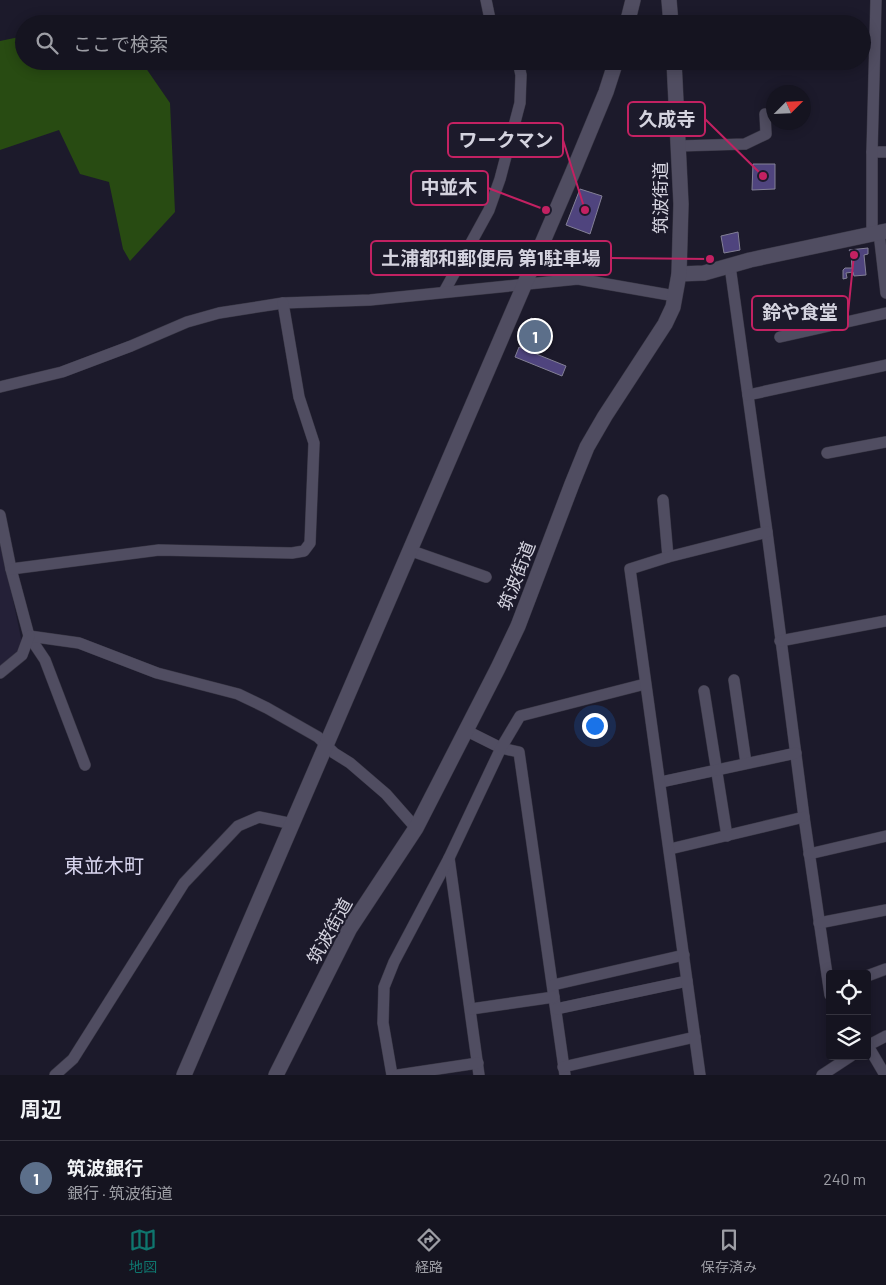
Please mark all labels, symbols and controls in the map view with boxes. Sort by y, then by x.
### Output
search box [15,15,871,70]
icon: search [33,29,61,57]
text: ここで検索 [73,32,168,55]
north arrow [766,85,811,130]
callout: 久成寺 [628,102,705,136]
text: 久成寺 [638,107,696,130]
callout: ワークマン [448,123,563,157]
text: ワークマン [458,128,554,151]
street label: 筑波街道 [649,162,671,234]
callout: 中並木 [411,171,488,205]
text: 中並木 [420,175,478,198]
callout: 土浦都和郵便局 第1駐車場 [371,241,611,275]
text: 土浦都和郵便局 第1駐車場 [381,246,601,269]
callout: 鈴や食堂 [752,296,848,330]
text: 鈴や食堂 [762,300,838,323]
pin: 1 [519,317,551,355]
street label: 筑波街道 [493,538,539,613]
your location [582,713,608,739]
district label: 東並木町 [64,853,144,877]
street label: 筑波街道 [302,894,356,967]
map controls [826,970,871,1060]
button: locate [826,970,871,1015]
button: layers [826,1015,871,1060]
text: 周辺 [20,1096,62,1121]
text: 筑波銀行 [67,1156,143,1179]
text: 1 [33,1169,39,1188]
text: 240 m [823,1169,866,1188]
text: 銀行 · 筑波街道 [67,1183,173,1202]
tab: 地図 [129,1226,157,1276]
tab: 経路 [415,1226,443,1276]
tab: 保存済み [701,1226,757,1276]

